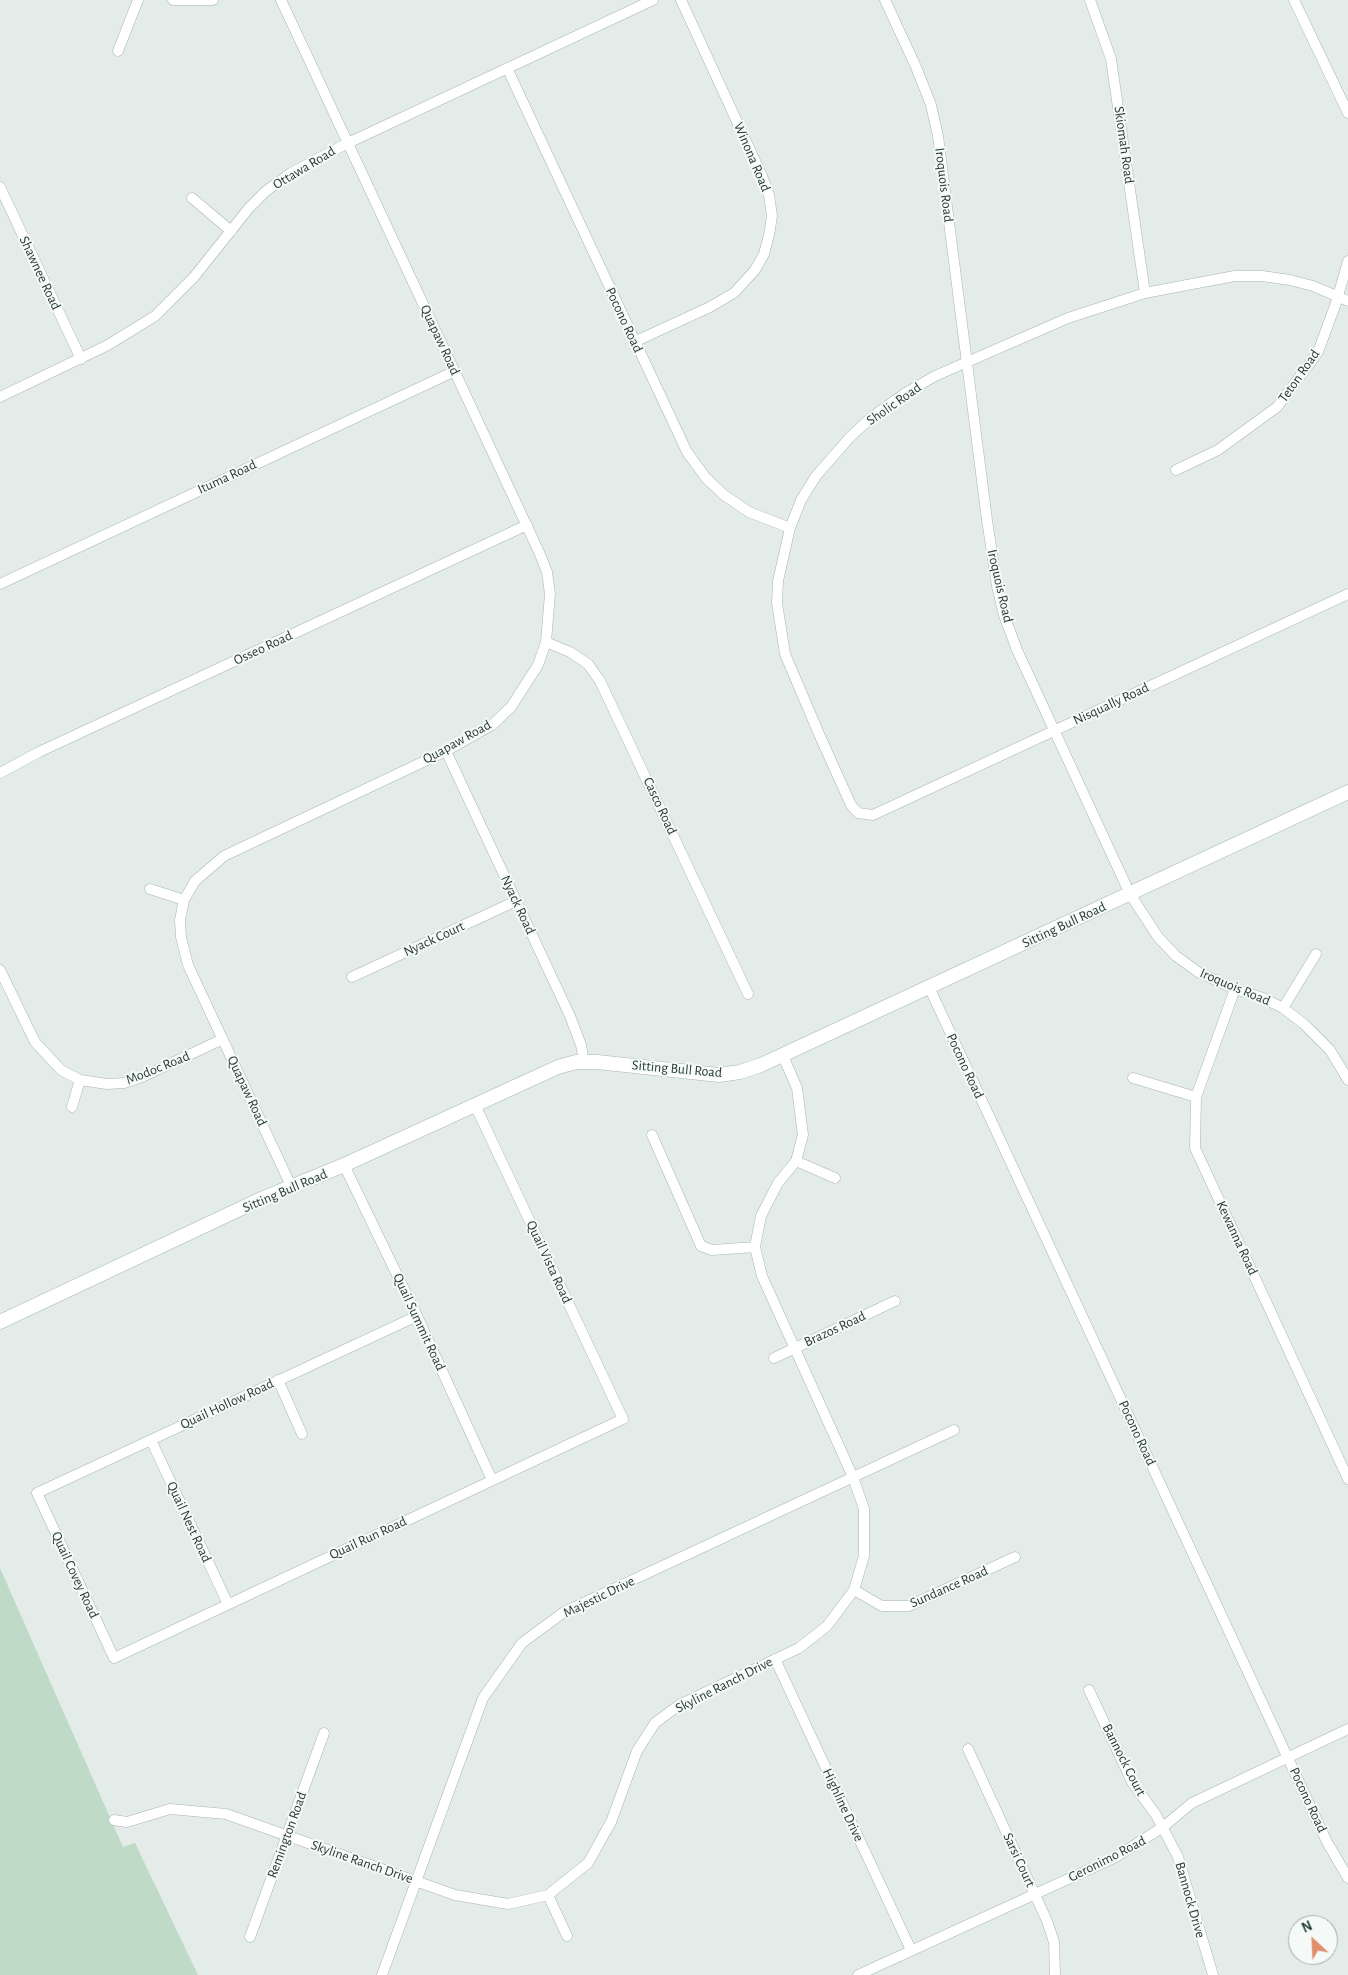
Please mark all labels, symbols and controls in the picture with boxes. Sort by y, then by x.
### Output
street label: Skiomah Road [1110,105,1138,185]
street label: Winona Road [730,120,774,194]
street label: Ottawa Road [270,143,338,193]
street label: Iroquois Road [931,147,957,223]
street label: Shawnee Road [16,233,64,313]
street label: Pocono Road [602,285,646,355]
street label: Quapaw Road [416,302,464,378]
street label: Teton Road [1275,346,1323,406]
street label: Sholic Road [863,379,925,429]
street label: Ituma Road [195,456,259,498]
street label: Iroquois Road [983,548,1017,624]
street label: Osseo Road [231,627,295,669]
street label: Nisqually Road [1070,679,1152,729]
street label: Quapaw Road [420,716,494,768]
street label: Casco Road [639,775,681,837]
street label: Nyack Road [497,873,539,937]
street label: Sitting Bull Road [1019,898,1109,952]
street label: Nyack Court [401,918,467,960]
street label: Iroquois Road [1197,965,1273,1009]
street label: Pocono Road [943,1031,987,1101]
street label: Modoc Road [124,1048,192,1088]
street label: Quapaw Road [223,1053,271,1129]
street label: Sitting Bull Road [631,1057,723,1081]
street label: Sitting Bull Road [240,1166,330,1216]
street label: Kewanna Road [1212,1198,1262,1278]
street label: Quail Vista Road [523,1218,575,1306]
street label: Quail Summit Road [389,1271,449,1373]
street label: Brazos Road [802,1307,868,1351]
street label: Quail Hollow Road [178,1375,276,1433]
street label: Pocono Road [1115,1398,1159,1468]
street label: Quail Nest Road [163,1479,215,1565]
street label: Quail Run Road [327,1513,409,1563]
street label: Quail Covey Road [48,1529,102,1621]
street label: Sundance Road [907,1562,991,1612]
street label: Majestic Drive [561,1572,637,1622]
street label: Skyline Ranch Drive [673,1653,775,1717]
street label: Bannock Court [1099,1721,1149,1799]
street label: Pocono Road [1286,1765,1330,1835]
street label: Highline Drive [819,1766,867,1844]
street label: Remington Road [264,1789,310,1881]
street label: Sarsi Court [999,1830,1039,1890]
street label: Geronimo Road [1065,1832,1149,1886]
street label: Skyline Ranch Drive [309,1837,415,1887]
street label: Bannock Drive [1171,1860,1209,1940]
north arrow [1288,1915,1338,1965]
text: N [1300,1919,1314,1936]

